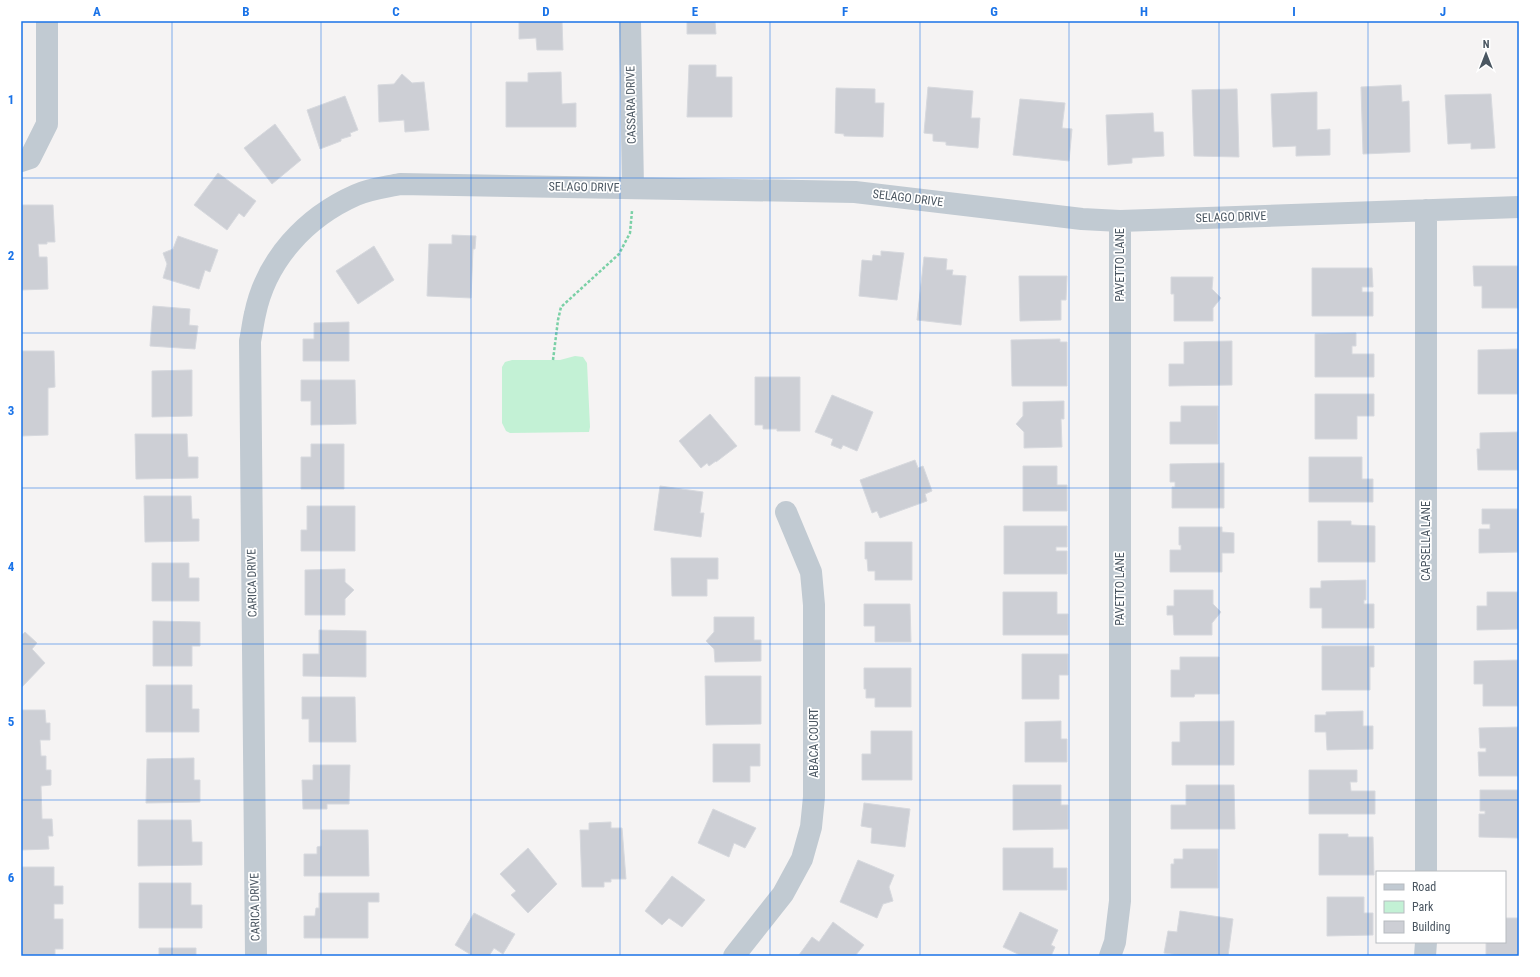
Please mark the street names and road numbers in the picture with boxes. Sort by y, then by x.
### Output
street label: CASSARA DRIVE [623,66,639,144]
street label: SELAGO DRIVE [548,179,620,195]
street label: SELAGO DRIVE [872,187,944,209]
street label: SELAGO DRIVE [1195,209,1267,225]
street label: PAVETTO LANE [1113,228,1127,302]
street label: CAPSELLA LANE [1419,501,1433,581]
street label: CARICA DRIVE [244,549,260,617]
street label: PAVETTO LANE [1113,552,1127,626]
street label: ABACA COURT [807,708,821,778]
street label: CARICA DRIVE [247,873,263,941]

